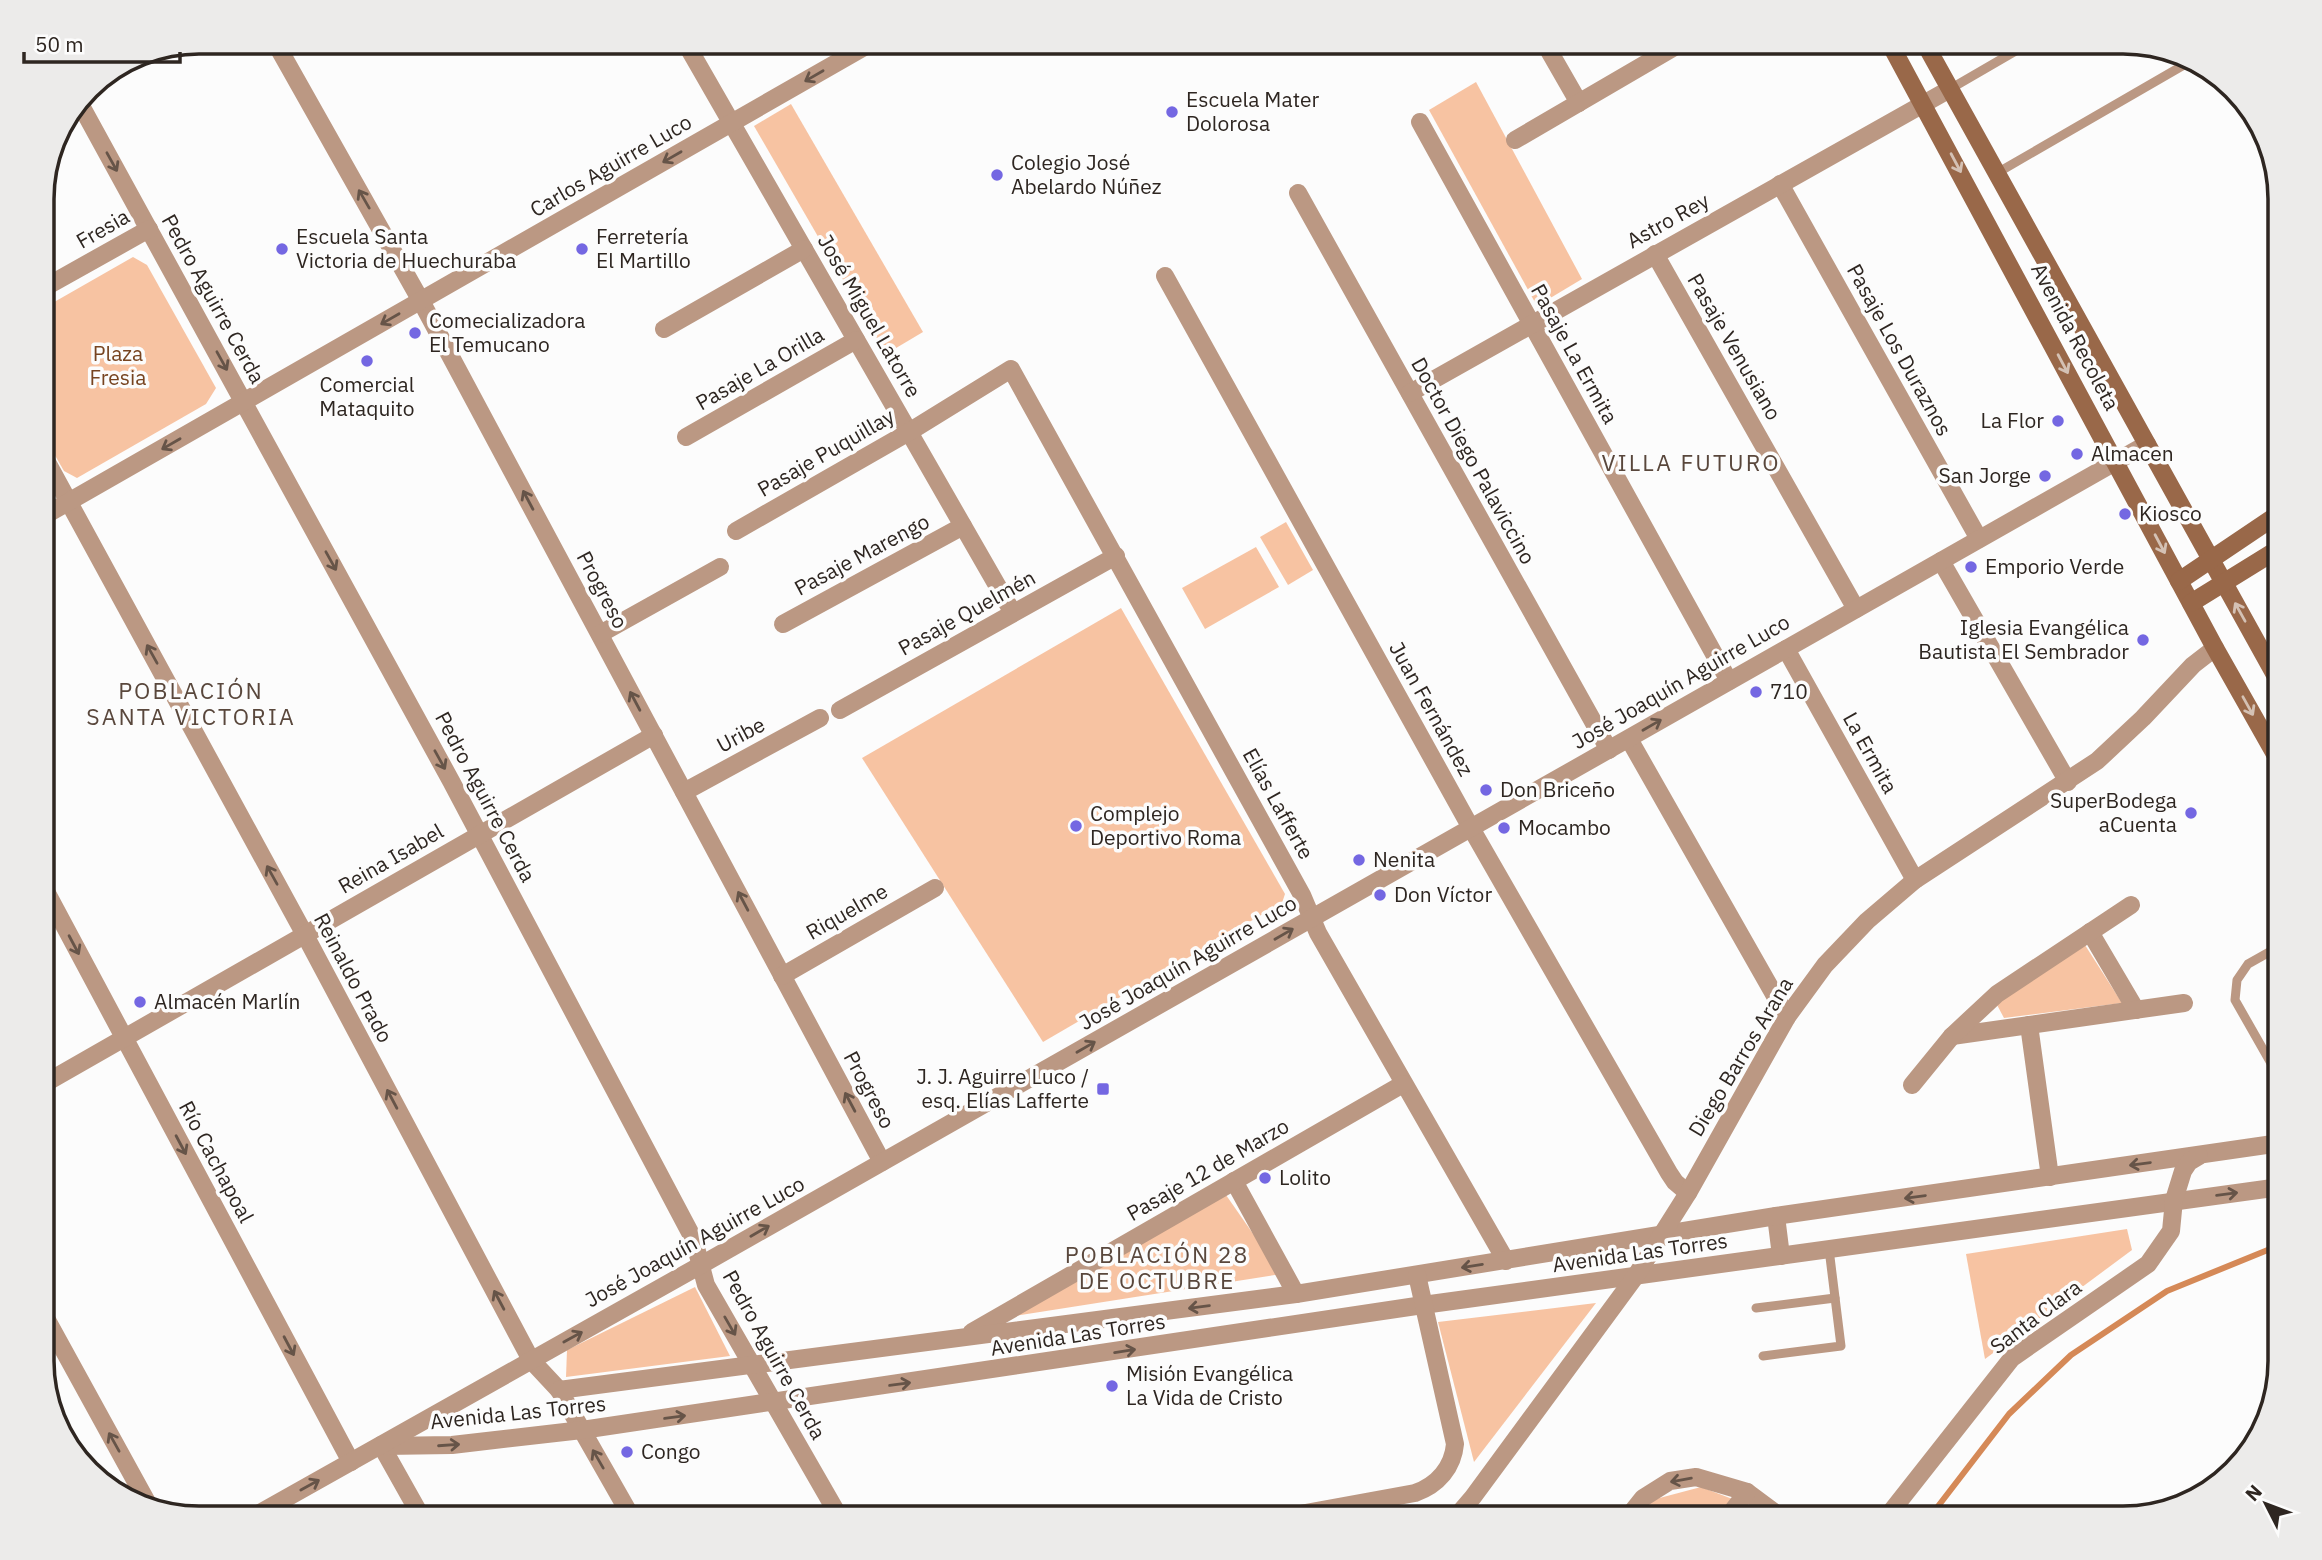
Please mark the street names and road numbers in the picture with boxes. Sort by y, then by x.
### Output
street label: Carlos Aguirre Luco [524,107,697,223]
street label: Astro Rey [1621,186,1714,254]
street label: Fresia [71,202,134,255]
street label: Pedro Aguirre Cerda [156,209,272,388]
street label: José Miguel Latorre [812,229,928,402]
street label: Pasaje Los Duraznos [1841,258,1959,441]
street label: Avenida Recoleta [2025,258,2126,415]
street label: Pasaje Venusiano [1682,268,1788,425]
street label: Pasaje La Ermita [1525,279,1625,428]
street label: Pasaje La Orilla [690,320,829,416]
street label: Doctor Diego Palaviccino [1405,352,1543,569]
street label: Pasaje Puquillay [752,401,900,503]
street label: Pasaje Marengo [789,507,934,601]
street label: Progreso [571,546,635,633]
street label: Pasaje Quelmén [893,563,1040,661]
street label: José Joaquín Aguirre Luco [1567,607,1794,755]
street label: Juan Fernández [1383,636,1481,781]
street label: Pedro Aguirre Cerda [429,706,543,887]
street label: La Ermita [1837,707,1905,798]
street label: Uribe [711,710,770,758]
street label: Elías Lafferte [1237,743,1321,864]
street label: Reina Isabel [333,817,449,900]
street label: Riquelme [801,877,892,946]
street label: José Joaquín Aguirre Luco [1074,888,1301,1036]
street label: Reinaldo Prado [308,908,400,1047]
street label: Diego Barros Arana [1681,972,1799,1141]
street label: Progreso [838,1046,902,1133]
street label: Río Cachapoal [173,1096,261,1228]
street label: Pasaje 12 de Marzo [1121,1111,1294,1227]
street label: José Joaquín Aguirre Luco [580,1169,809,1313]
street label: Avenida Las Torres [1550,1226,1729,1278]
street label: Pedro Aguirre Cerda [717,1265,833,1444]
street label: Santa Clara [1984,1273,2087,1360]
street label: Avenida Las Torres [988,1306,1167,1362]
street label: Avenida Las Torres [429,1389,607,1435]

